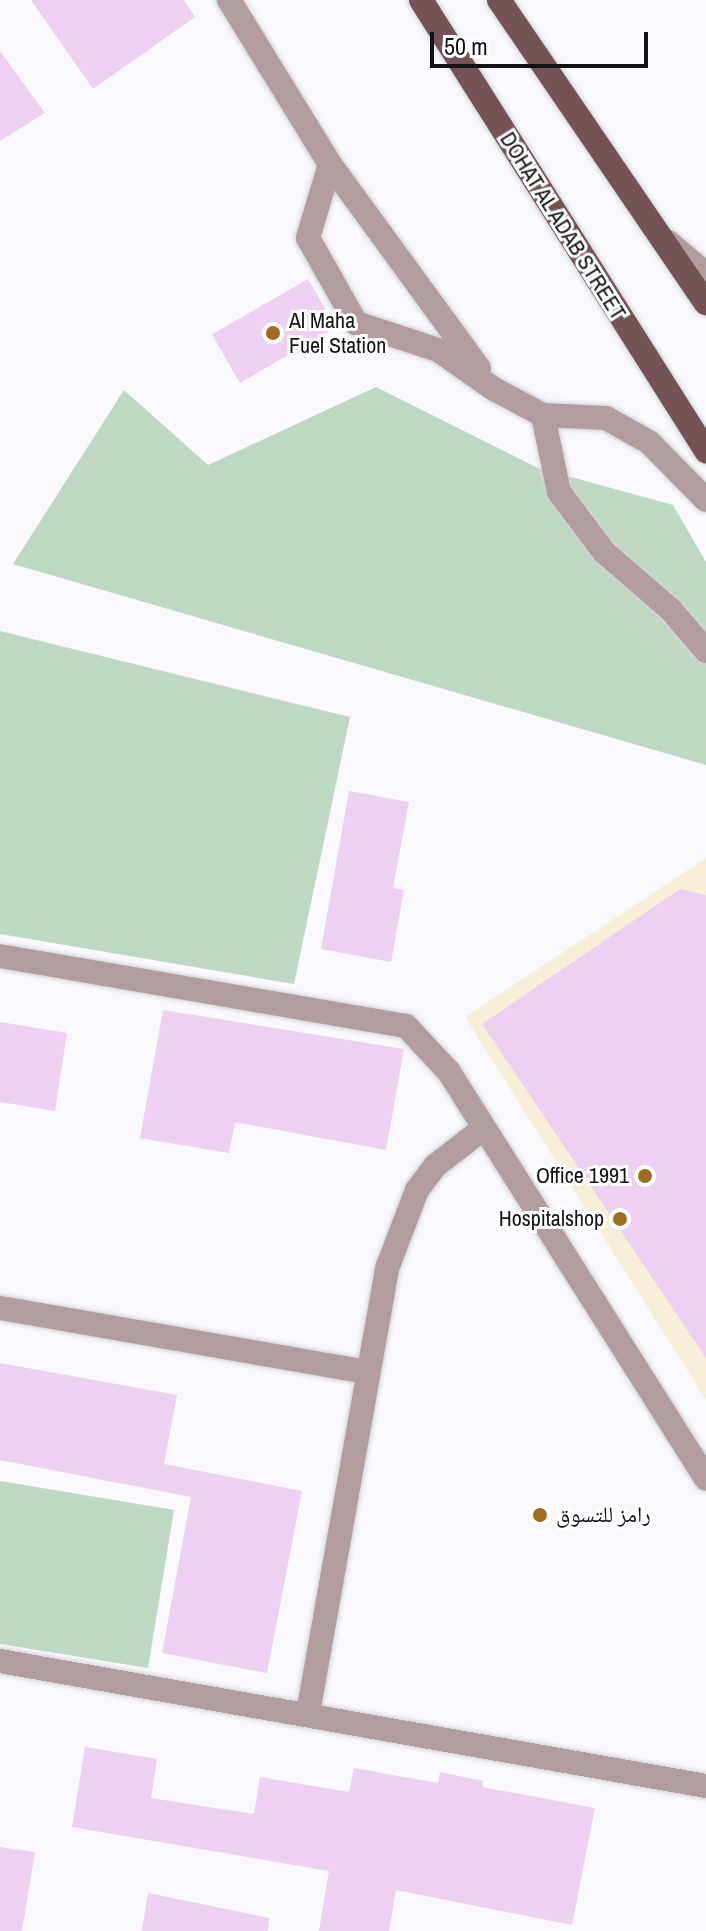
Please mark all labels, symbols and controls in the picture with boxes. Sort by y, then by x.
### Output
scale bar [434,16,652,66]
text: 50 m [444,30,488,62]
street label: DOHAT AL ADAB STREET [494,126,632,326]
place label: Al Maha Fuel Station [289,307,386,358]
marker: Al Maha Fuel Station [264,324,282,342]
place label: Office 1991 [536,1163,629,1189]
marker: Office 1991 [636,1167,654,1185]
place label: Hospitalshop [499,1206,604,1232]
marker: Hospitalshop [611,1210,629,1228]
place label: رامز للتسوق [556,1502,651,1528]
marker: رامز للتسوق [531,1506,549,1524]

